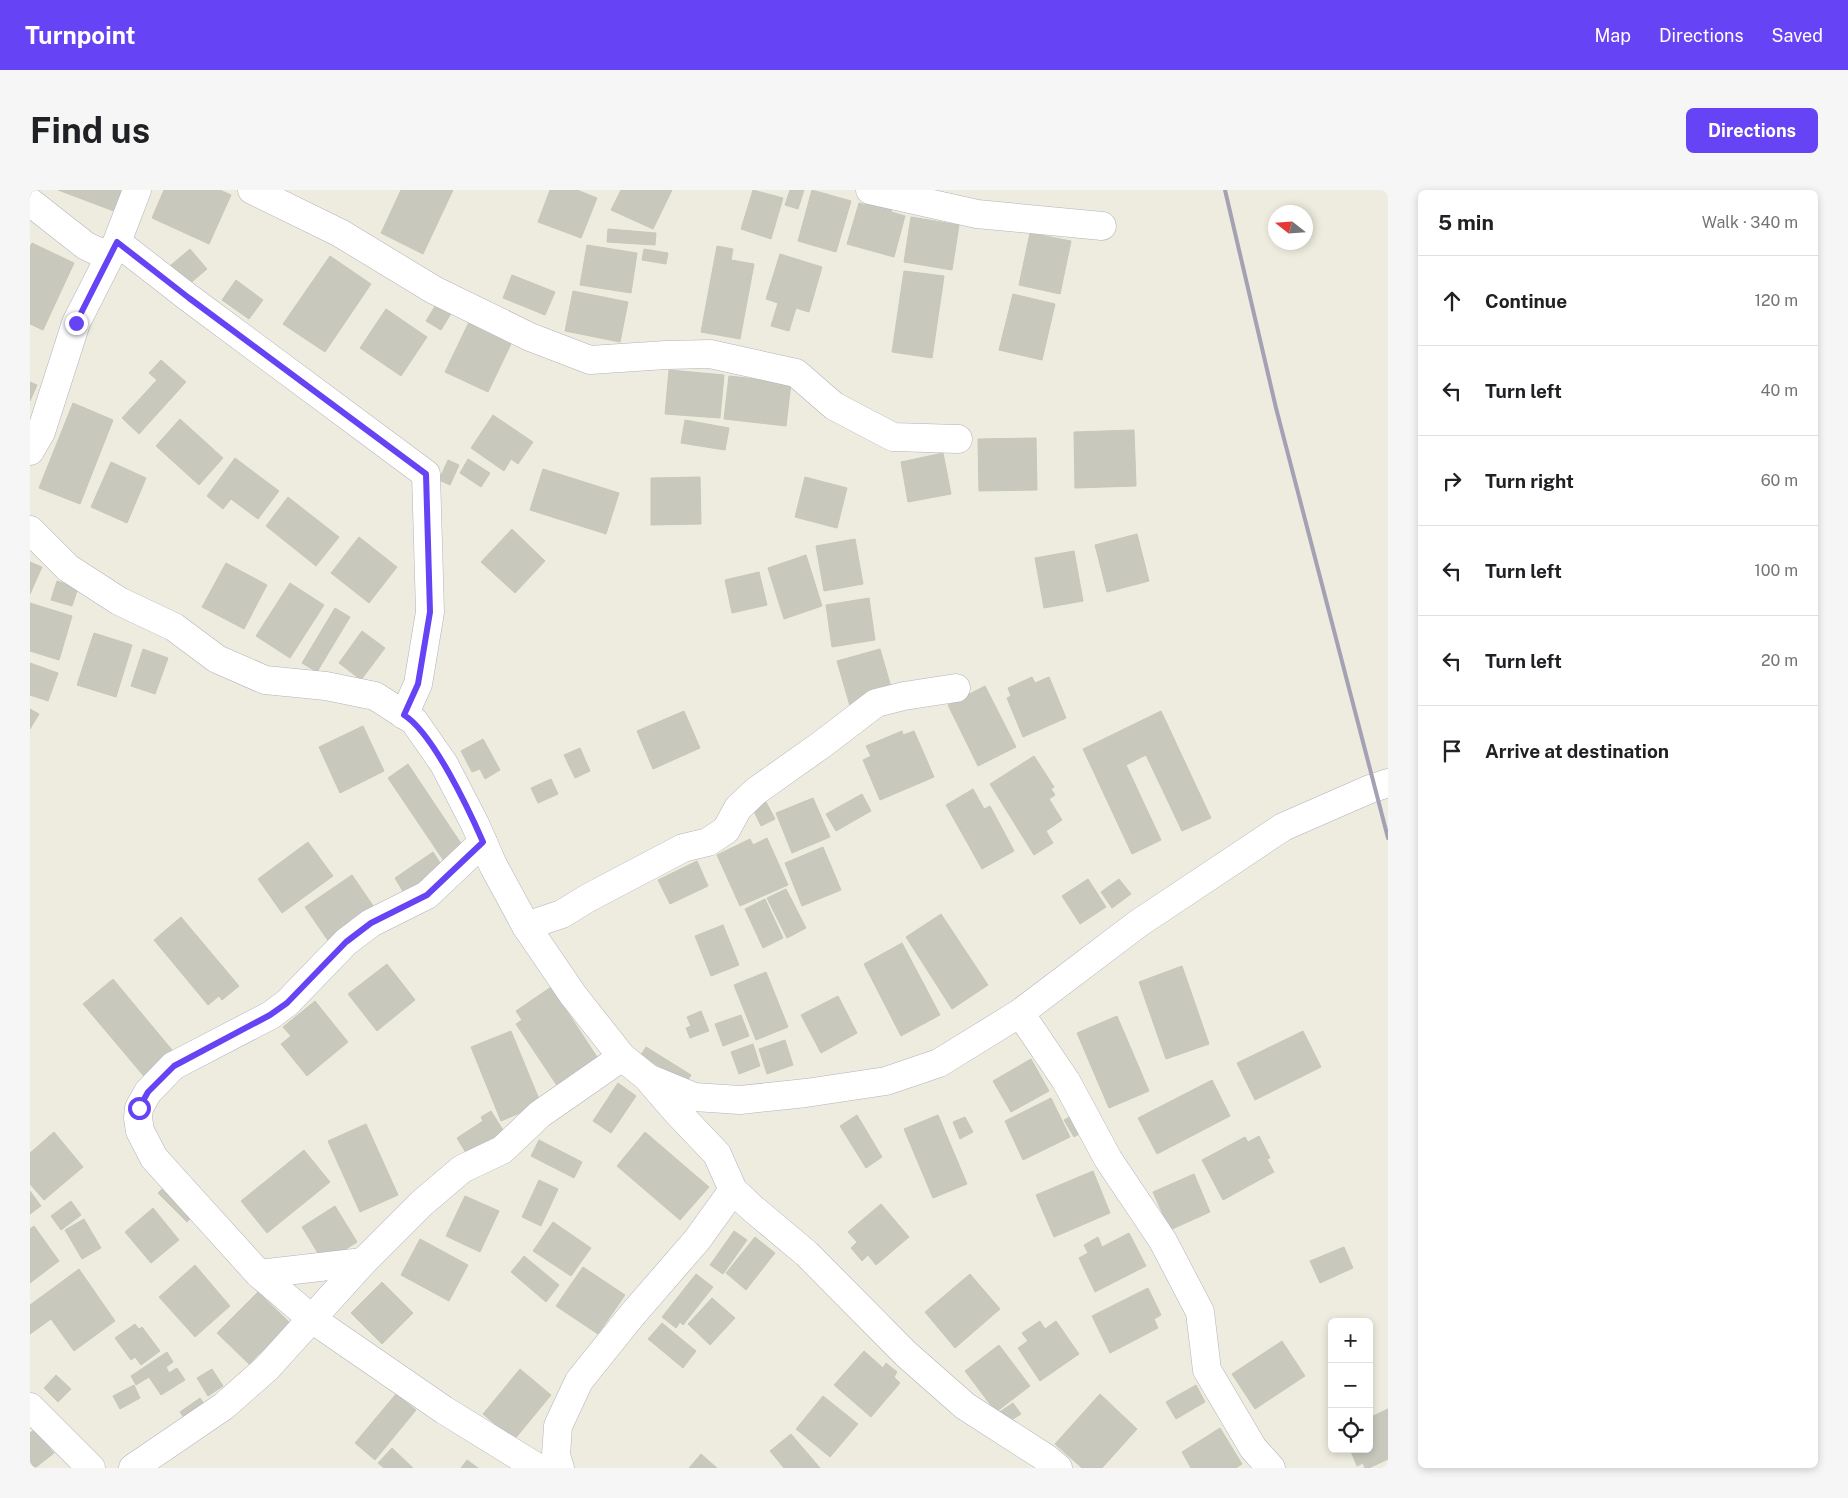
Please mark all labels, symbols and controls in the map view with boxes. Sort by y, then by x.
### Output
text: Turnpoint [25,21,135,49]
text: Map [1594,25,1631,46]
text: Directions [1659,25,1744,46]
text: Saved [1772,25,1823,46]
button: Directions [1686,108,1818,153]
text: Find us [30,110,150,151]
north arrow [1268,205,1313,250]
text: 5 min [1438,210,1494,235]
text: Walk · 340 m [1702,213,1798,232]
icon: ahead [1438,287,1466,315]
text: Continue [1485,290,1567,312]
text: 120 m [1754,291,1798,310]
route end [65,312,88,335]
icon: left [1438,377,1466,405]
text: Turn left [1485,380,1562,402]
text: 40 m [1760,381,1798,400]
icon: right [1438,467,1466,495]
text: Turn right [1485,470,1574,492]
text: 60 m [1761,471,1798,490]
icon: left [1438,557,1466,585]
text: Turn left [1485,560,1562,582]
text: 100 m [1754,561,1798,580]
icon: left [1438,647,1466,675]
text: Turn left [1485,650,1562,672]
text: 20 m [1761,651,1798,670]
icon: arrive [1438,737,1466,765]
text: Arrive at destination [1485,740,1669,762]
route start [128,1097,151,1120]
map controls [1328,1318,1373,1453]
button: + [1328,1318,1373,1363]
button: − [1328,1363,1373,1408]
button: locate [1328,1408,1373,1453]

